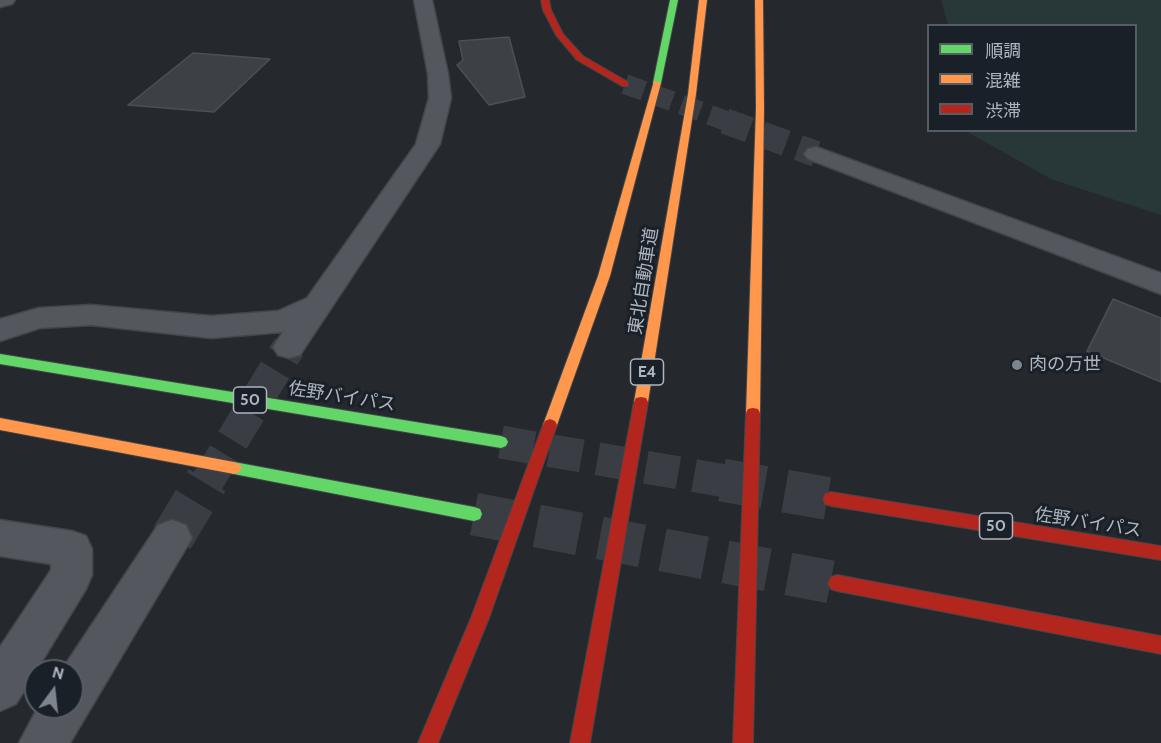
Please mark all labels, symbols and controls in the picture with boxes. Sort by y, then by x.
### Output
legend [927,24,1137,132]
text: 順調 [985,40,1021,62]
text: 混雑 [985,70,1021,92]
text: 渋滞 [985,100,1021,122]
street label: 東北自動車道 [625,226,663,336]
place label: 肉の万世 [1029,354,1101,376]
marker: 肉の万世 [1010,358,1024,372]
road number: E4 [630,359,664,385]
street label: 佐野バイパス [287,378,397,416]
road number: 50 [234,387,266,413]
street label: 佐野バイパス [1033,504,1143,542]
road number: 50 [980,513,1012,539]
north arrow [24,659,84,719]
text: N [50,662,66,684]

